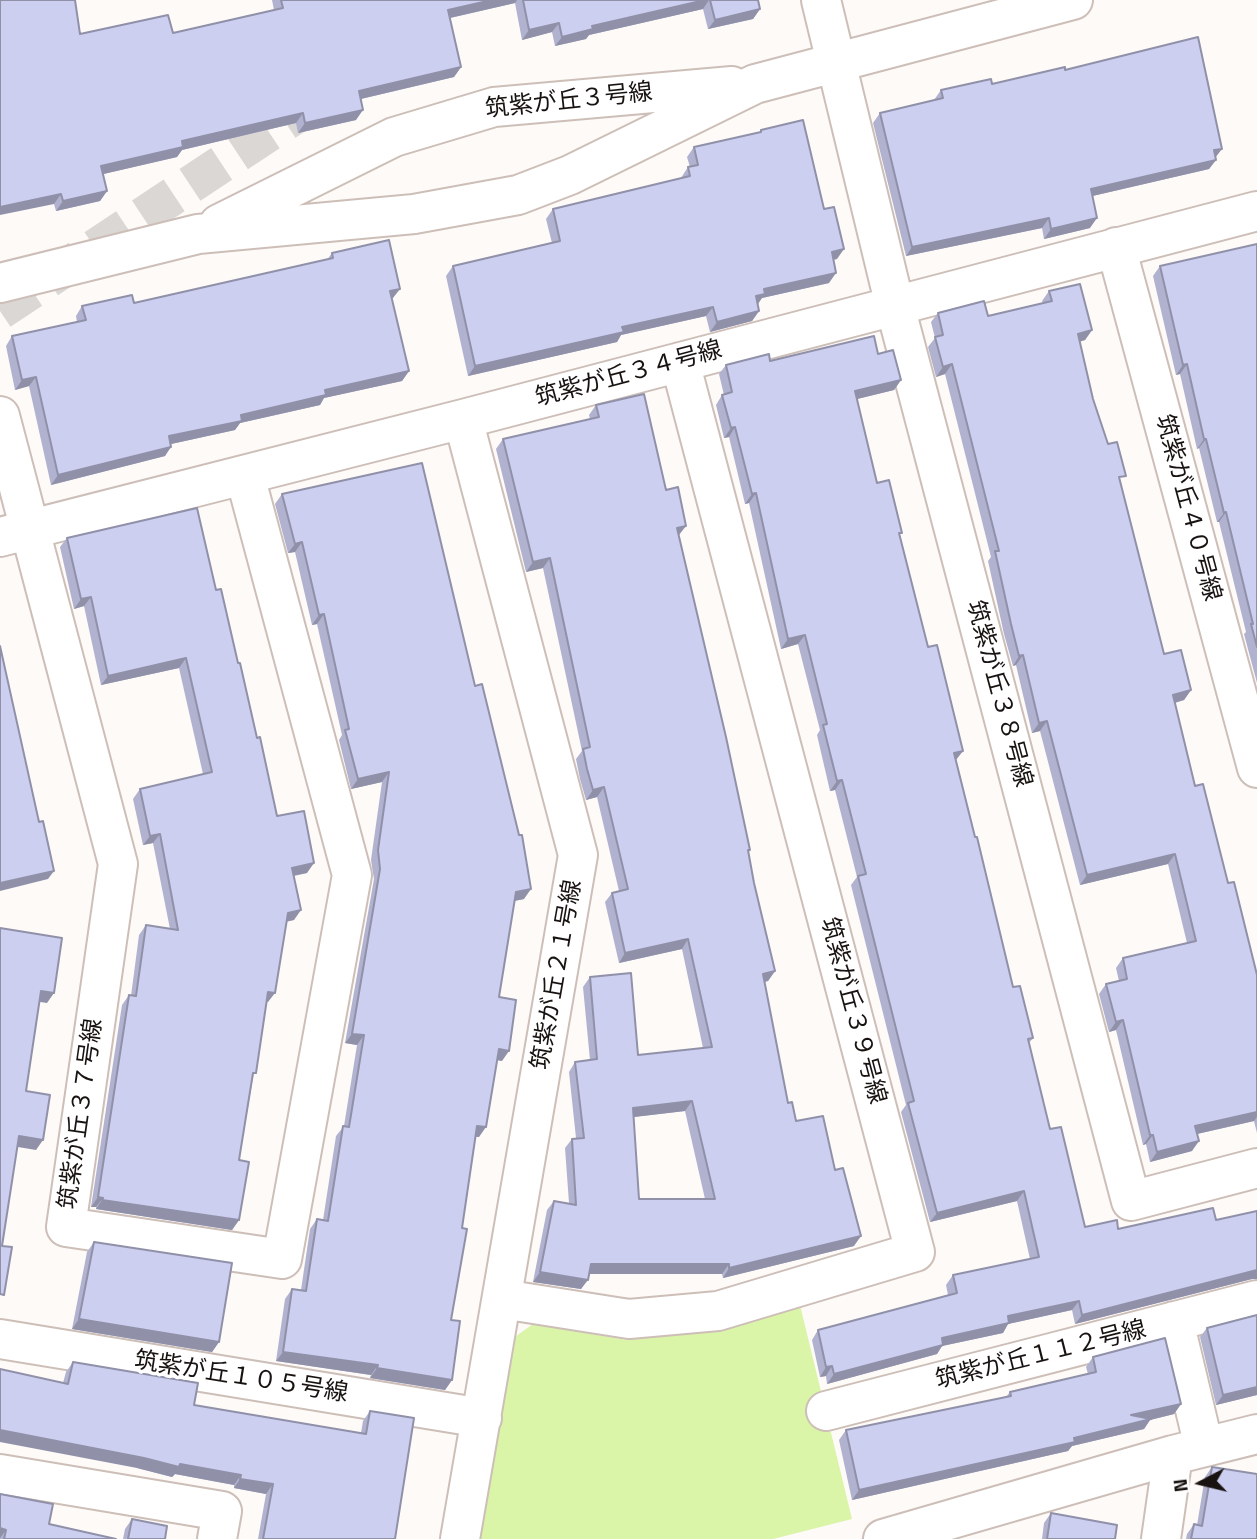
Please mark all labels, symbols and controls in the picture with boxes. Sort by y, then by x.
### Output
street label: 筑紫が丘３号線 [484,79,654,125]
street label: 筑紫が丘３４号線 [533,336,725,414]
street label: 筑紫が丘４０号線 [1148,412,1226,604]
street label: 筑紫が丘３８号線 [959,598,1037,790]
street label: 筑紫が丘２１号線 [527,878,589,1072]
street label: 筑紫が丘３９号線 [813,915,891,1107]
street label: 筑紫が丘３７号線 [54,1017,110,1211]
street label: 筑紫が丘１１２号線 [933,1316,1149,1396]
street label: 筑紫が丘１０５号線 [132,1347,350,1409]
north arrow [1166,1448,1236,1518]
text: N [1164,1477,1195,1494]

